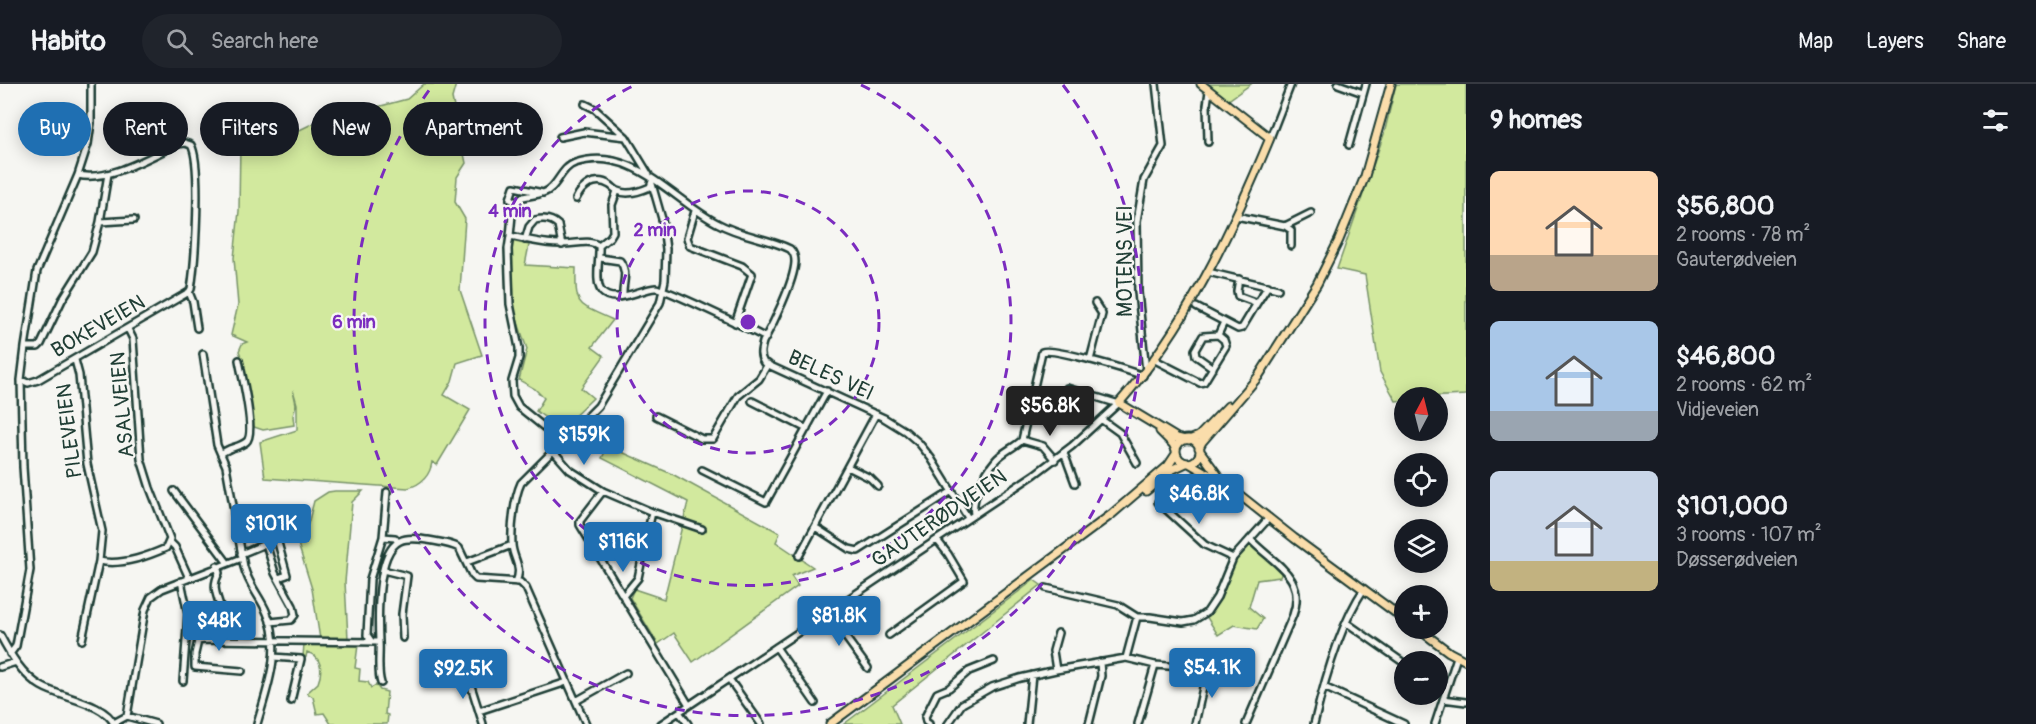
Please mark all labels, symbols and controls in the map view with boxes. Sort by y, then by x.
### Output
search box [142,14,562,68]
text: Habito [30,24,106,59]
icon: search [163,25,196,58]
text: Search here [211,27,318,55]
text: Map [1798,28,1833,55]
text: Layers [1866,28,1924,55]
text: Share [1957,28,2006,55]
chip: Buy [18,102,91,156]
chip: Rent [103,102,188,156]
chip: Filters [200,102,299,156]
chip: New [311,102,391,156]
chip: Apartment [403,102,543,156]
text: 9 homes [1490,104,1582,136]
icon: filters [1979,104,2012,137]
text: $56,800 [1676,190,1775,222]
icon: home [1538,195,1610,267]
text: 4 min [488,200,532,223]
street label: MOTENS VEI [1112,205,1139,317]
text: 2 min [633,219,677,242]
text: 2 rooms · 78 m² [1676,222,1810,247]
text: Gauterødveien [1676,247,1797,272]
street label: BOKEVEIEN [47,289,150,364]
text: 6 min [332,311,376,334]
centre of rings [738,312,758,332]
text: $46,800 [1676,340,1776,372]
street label: BELES VEI [783,344,878,407]
icon: home [1538,345,1610,417]
street label: ASALVEIEN [104,351,141,459]
text: 2 rooms · 62 m² [1676,372,1812,397]
street label: PILEVEIEN [50,382,89,480]
pin: $56.8K [1001,386,1099,437]
north arrow [1394,387,1448,441]
map controls [1394,387,1448,705]
text: $56.8K [1020,393,1080,418]
text: Vidjeveien [1676,397,1759,422]
pin: $159K [542,415,626,466]
text: $159K [558,422,610,447]
button: locate [1394,453,1448,507]
street label: GAUTERØDVEIEN [866,463,1012,574]
pin: $46.8K [1150,474,1248,525]
text: $46.8K [1169,481,1229,506]
text: $101,000 [1676,490,1788,522]
icon: home [1538,495,1610,567]
pin: $101K [229,504,313,555]
text: $101K [245,511,297,536]
button: layers [1394,519,1448,573]
pin: $116K [581,522,665,573]
text: 3 rooms · 107 m² [1676,522,1822,547]
text: $116K [598,529,648,554]
text: Døsserødveien [1676,547,1798,572]
button: + [1394,585,1448,639]
pin: $81.8K [790,596,888,647]
pin: $48K [183,601,255,652]
text: $81.8K [811,603,867,628]
text: $48K [197,608,241,633]
pin: $54.1K [1163,648,1261,699]
pin: $92.5K [414,649,512,700]
button: − [1394,651,1448,705]
text: $54.1K [1183,655,1241,680]
text: $92.5K [433,656,493,681]

